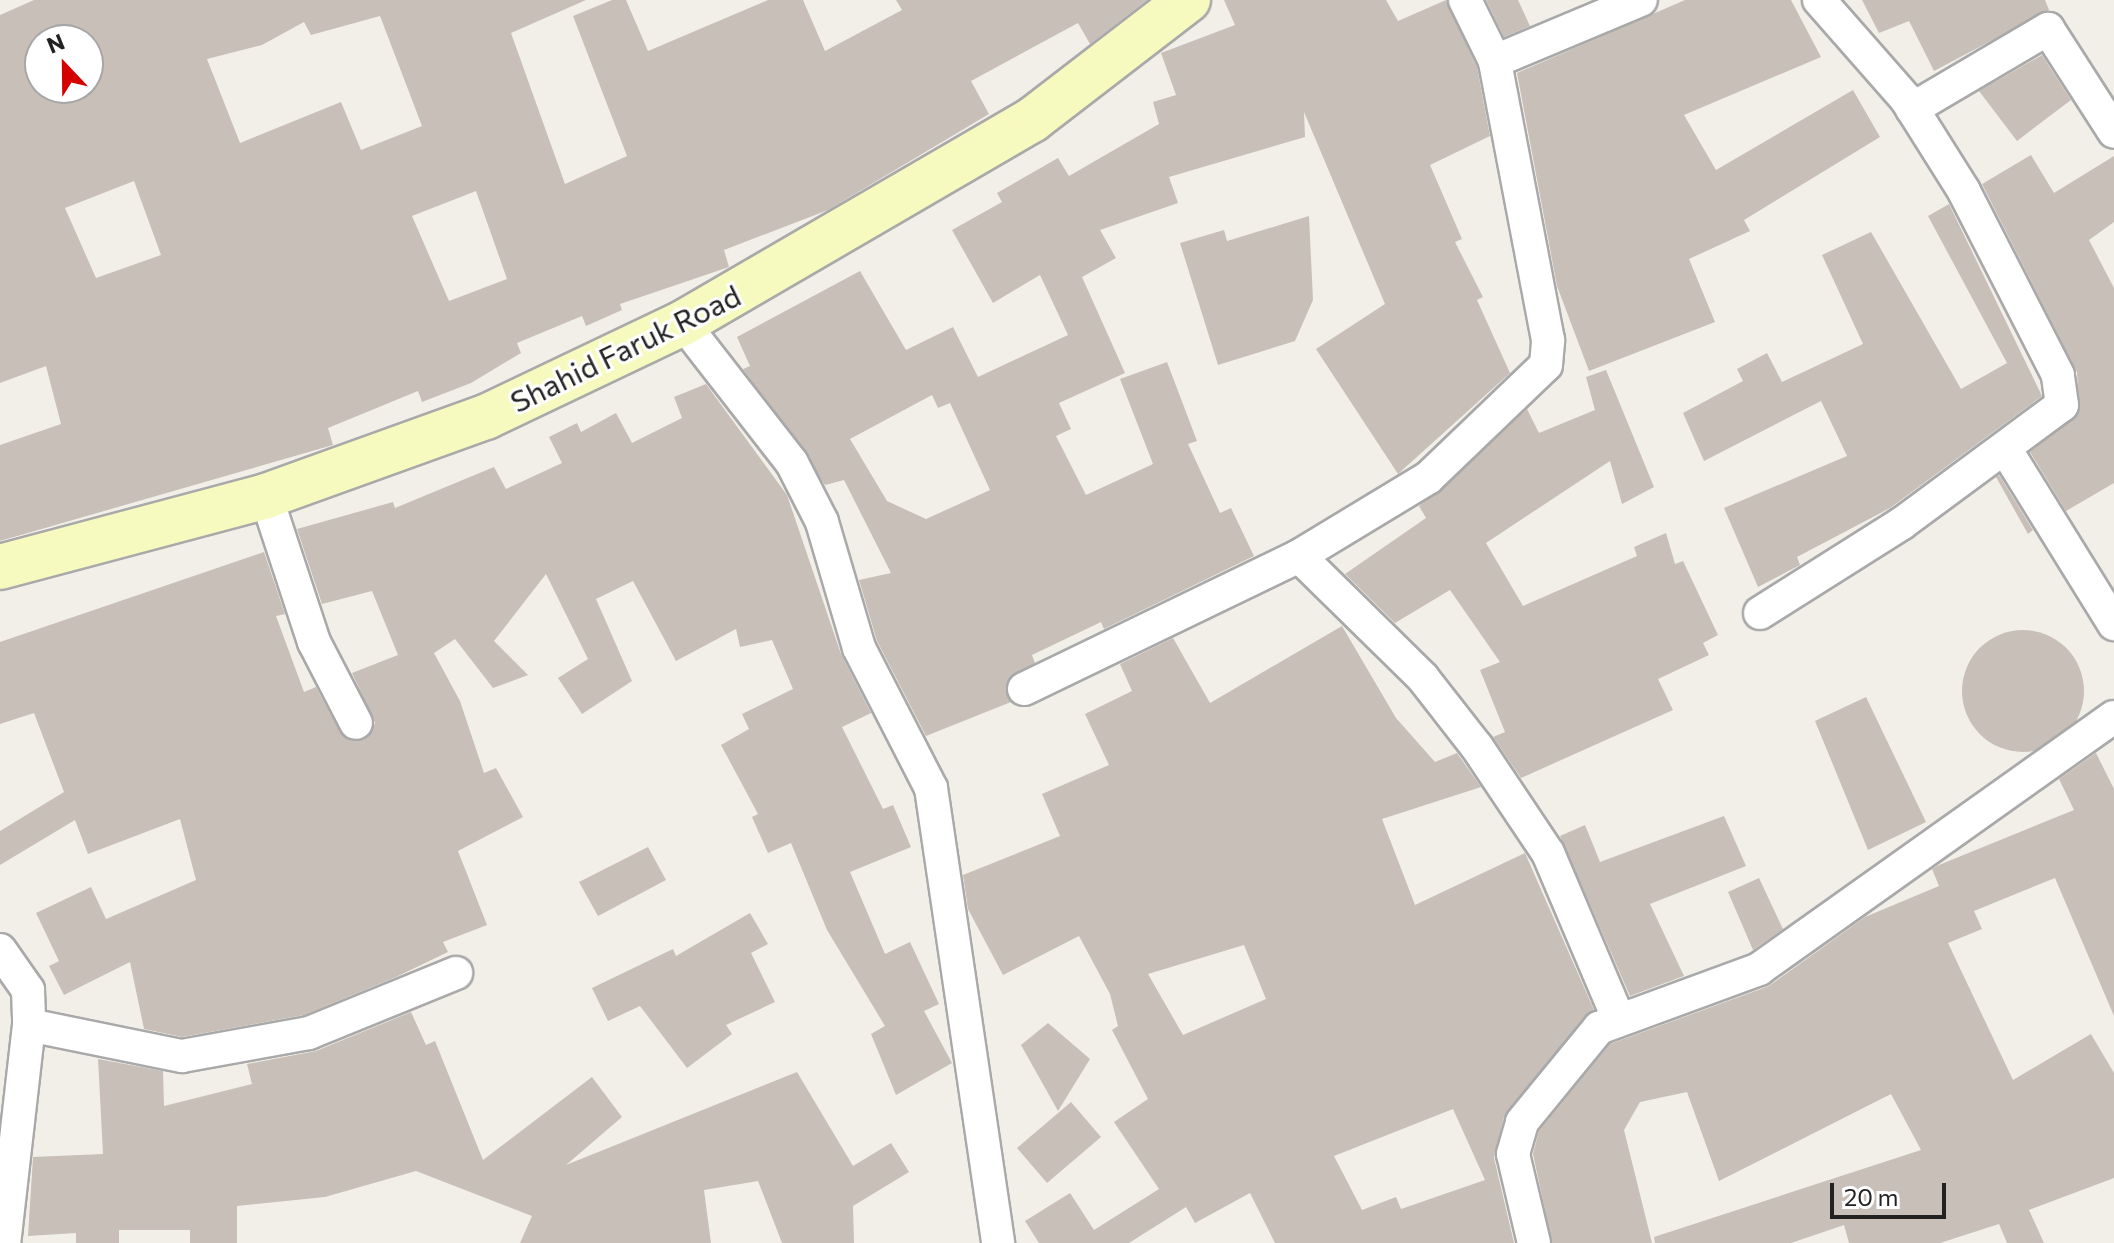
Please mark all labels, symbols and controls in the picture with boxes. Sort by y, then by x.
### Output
north arrow [24,24,104,104]
text: N [43,28,68,59]
street label: Shahid Faruk Road [504,277,746,419]
scale bar [1834,1167,1950,1217]
text: 20 m [1844,1182,1898,1211]

